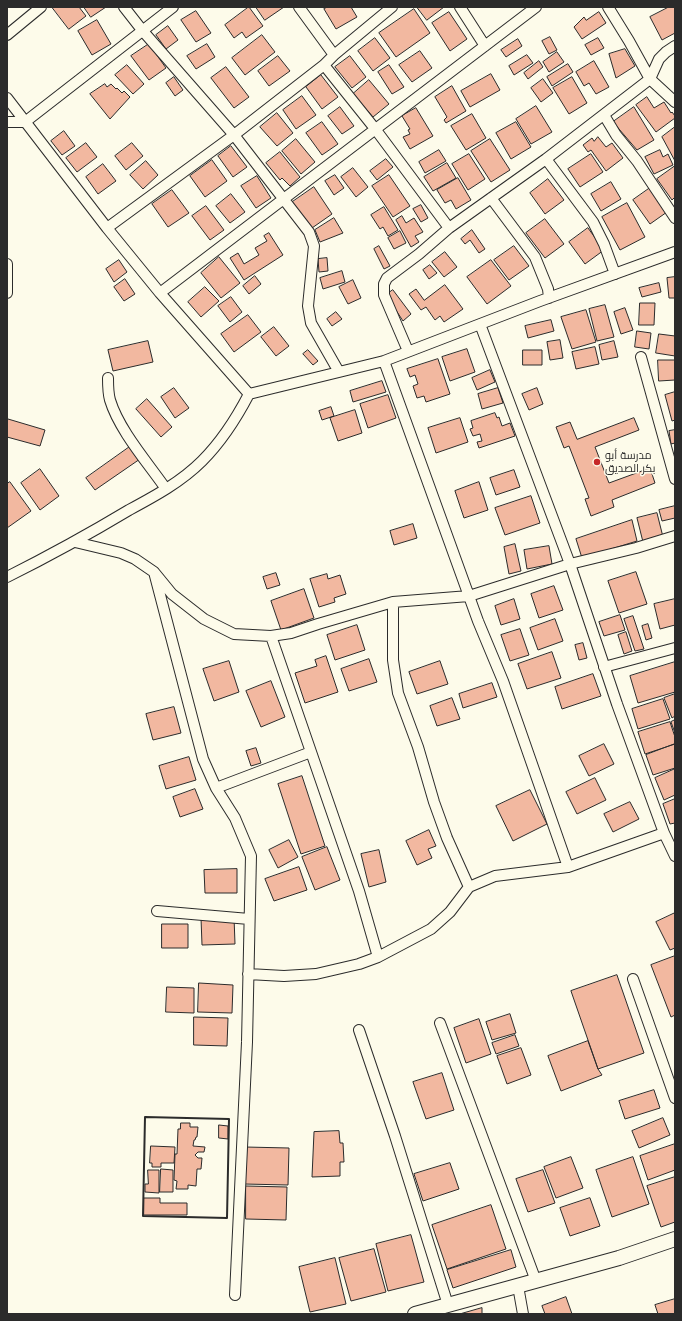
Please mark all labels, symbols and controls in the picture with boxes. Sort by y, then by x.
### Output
place label: مدرسة أبو بكر الصديق [605,449,655,475]
marker: مدرسة أبو بكر الصديق [592,457,602,467]

